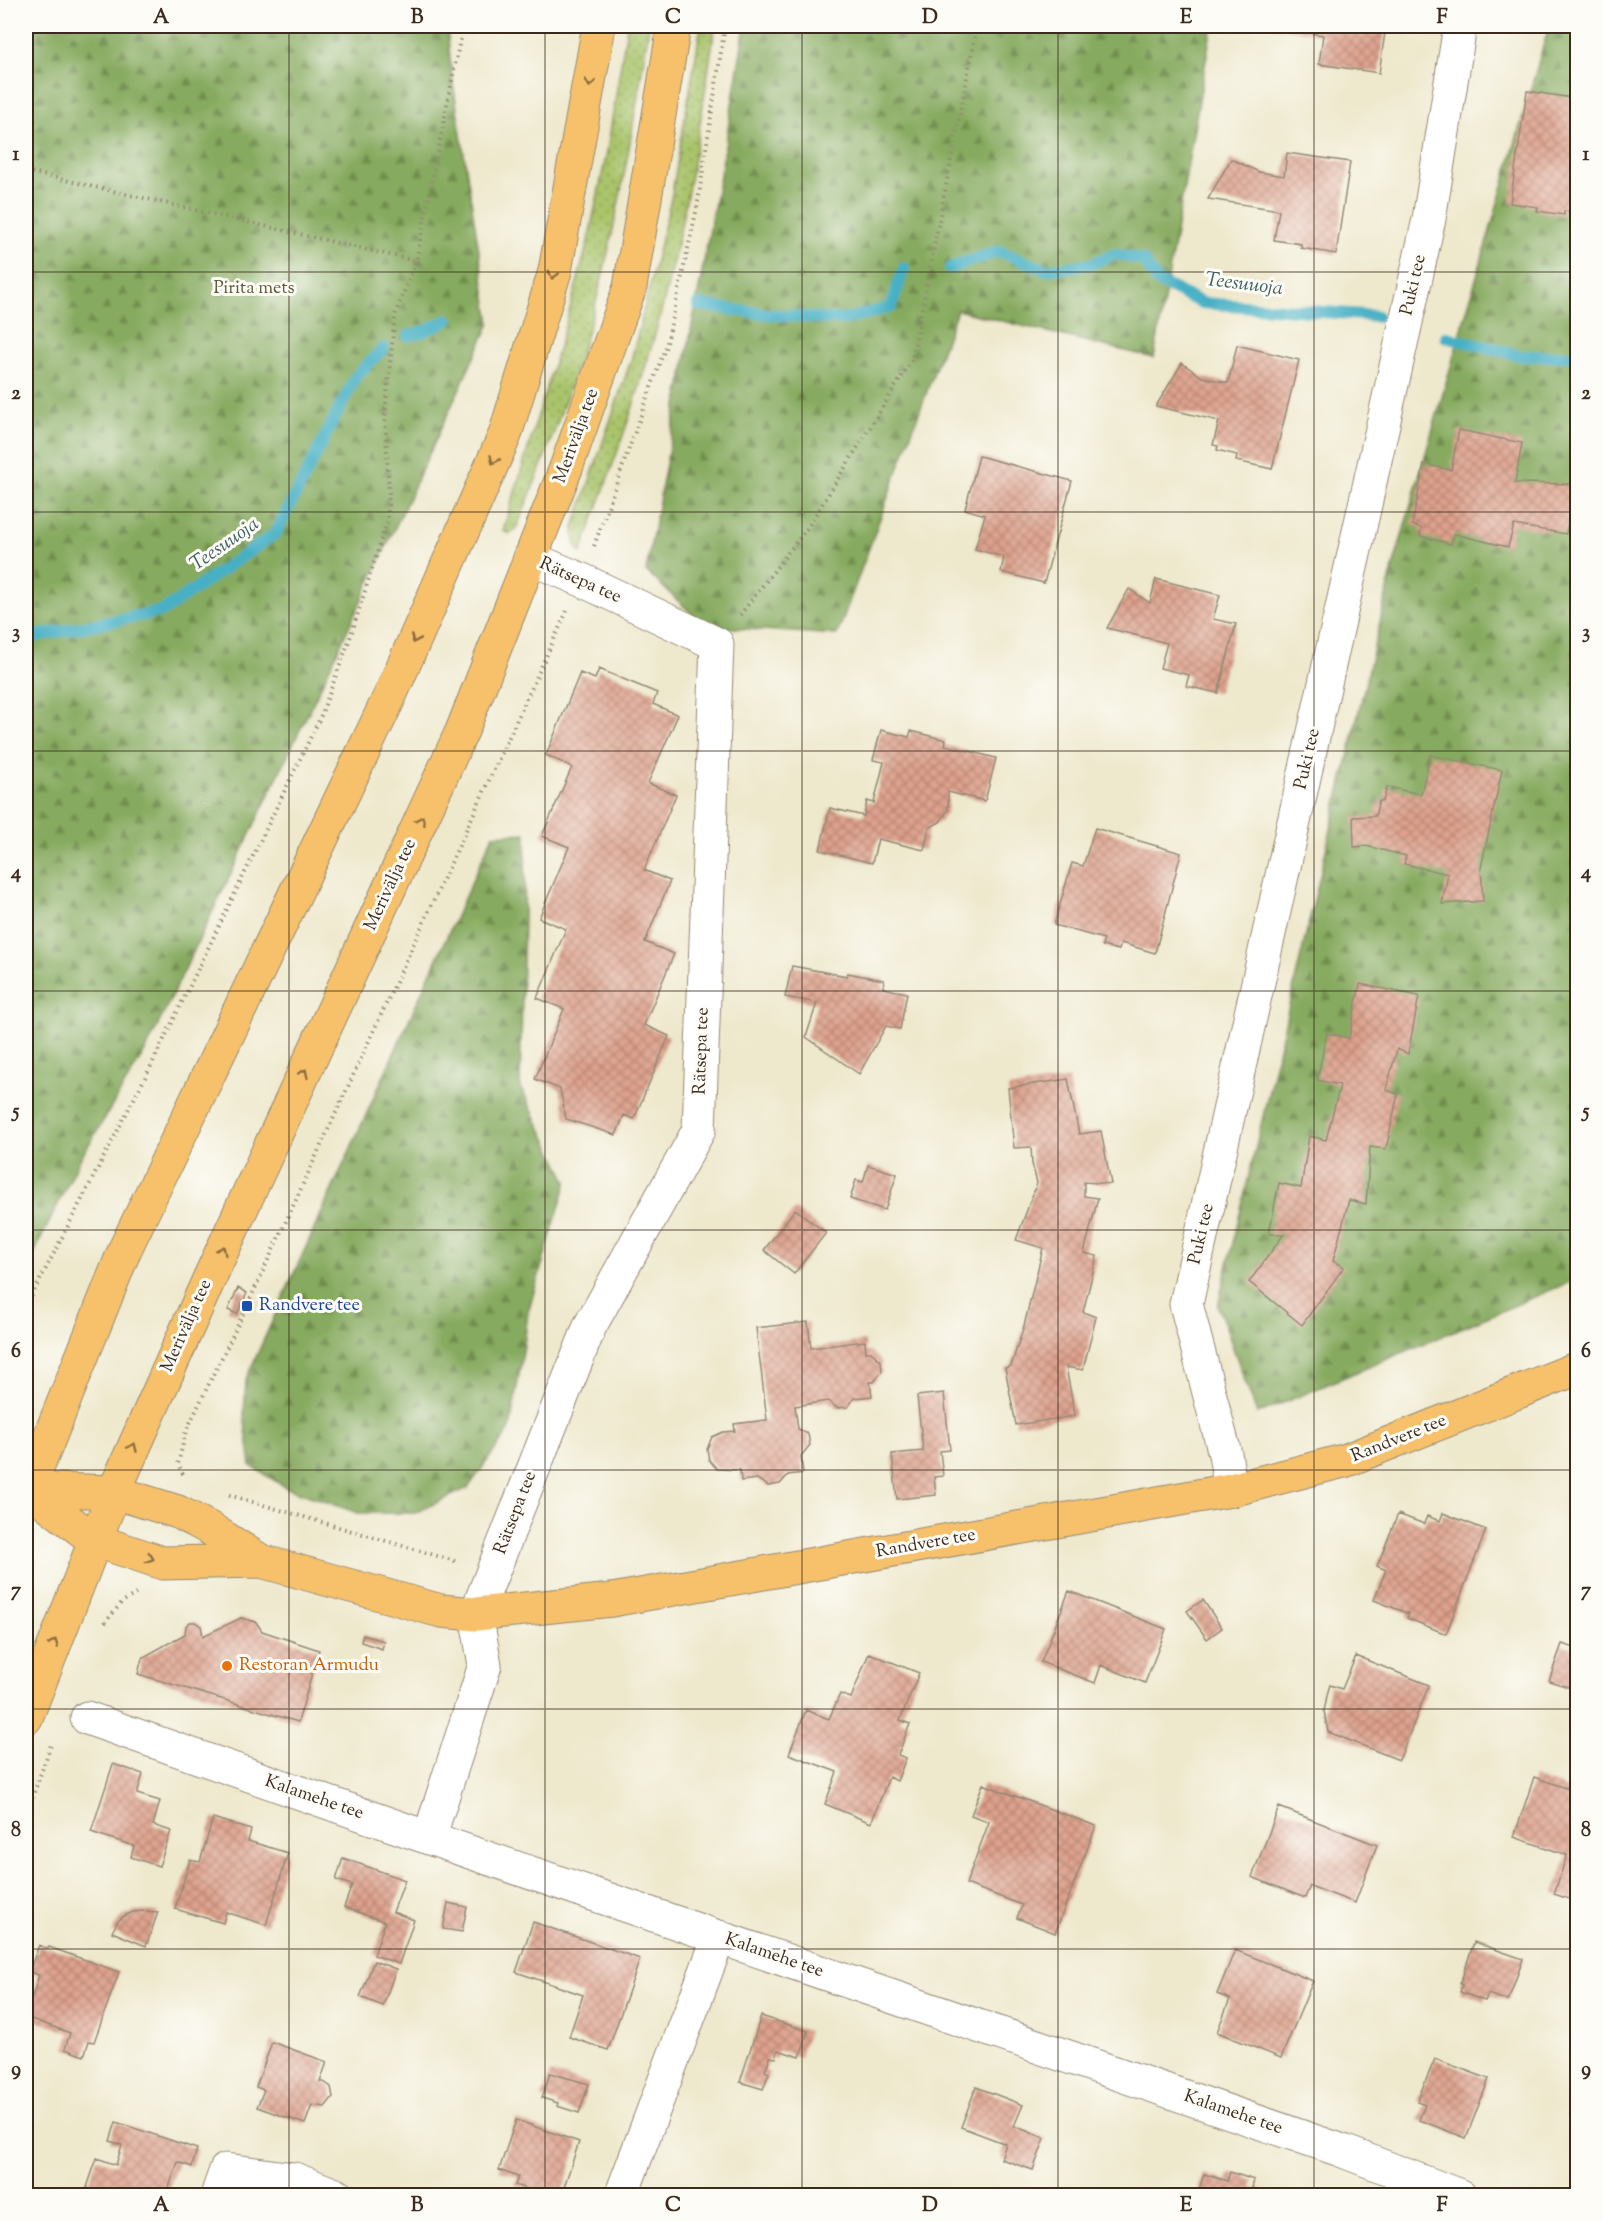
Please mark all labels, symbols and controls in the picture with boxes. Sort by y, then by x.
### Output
text: A [153,4,170,33]
text: B [411,4,424,33]
text: C [665,4,681,33]
text: D [922,4,938,33]
text: E [1180,4,1193,33]
text: F [1436,4,1448,33]
one-way arrow [584,78,597,88]
text: 1 [13,141,20,170]
text: 1 [1583,141,1590,170]
street label: Puki tee [1394,252,1434,318]
water label: Teesuuoja [1203,266,1285,304]
one-way arrow [548,269,560,280]
park label: Pirita mets [213,276,295,302]
text: 2 [11,380,21,409]
text: 2 [1581,380,1591,409]
street label: Merivälja tee [548,385,606,487]
one-way arrow [489,454,501,465]
water label: Teesuuoja [185,511,265,579]
street label: Rätsepa tee [535,551,625,611]
text: 3 [12,619,20,648]
text: 3 [1582,619,1590,648]
one-way arrow [411,632,423,643]
street label: Puki tee [1288,726,1328,792]
one-way arrow [413,816,425,827]
street label: Merivälja tee [358,835,424,935]
text: 4 [10,859,21,888]
text: 4 [1580,859,1591,888]
street label: Rätsepa tee [687,1007,717,1095]
one-way arrow [296,1069,308,1080]
text: 5 [11,1098,20,1127]
text: 5 [1581,1098,1590,1127]
street label: Puki tee [1182,1201,1222,1267]
one-way arrow [214,1246,226,1257]
street label: Merivälja tee [155,1275,219,1377]
place label: Randvere tee [259,1293,360,1319]
marker: Randvere tee [240,1299,254,1313]
text: 6 [11,1338,21,1367]
text: 6 [1581,1338,1591,1367]
street label: Randvere tee [1347,1408,1451,1470]
one-way arrow [126,1443,138,1454]
street label: Rätsepa tee [488,1467,544,1559]
street label: Randvere tee [874,1522,978,1566]
one-way arrow [144,1551,155,1563]
text: 7 [11,1577,22,1606]
text: 7 [1581,1577,1592,1606]
one-way arrow [47,1639,59,1650]
place label: Restoran Armudu [239,1653,379,1679]
marker: Restoran Armudu [220,1659,234,1673]
street label: Kalamehe tee [261,1769,367,1827]
text: 8 [11,1817,21,1846]
text: 8 [1581,1817,1591,1846]
street label: Kalamehe tee [721,1927,827,1985]
text: 9 [11,2056,21,2085]
text: 9 [1581,2056,1591,2085]
street label: Kalamehe tee [1180,2084,1286,2142]
text: A [153,2192,170,2221]
text: B [411,2192,424,2221]
text: C [665,2192,681,2221]
text: D [922,2192,938,2221]
text: E [1180,2192,1193,2221]
text: F [1436,2192,1448,2221]

